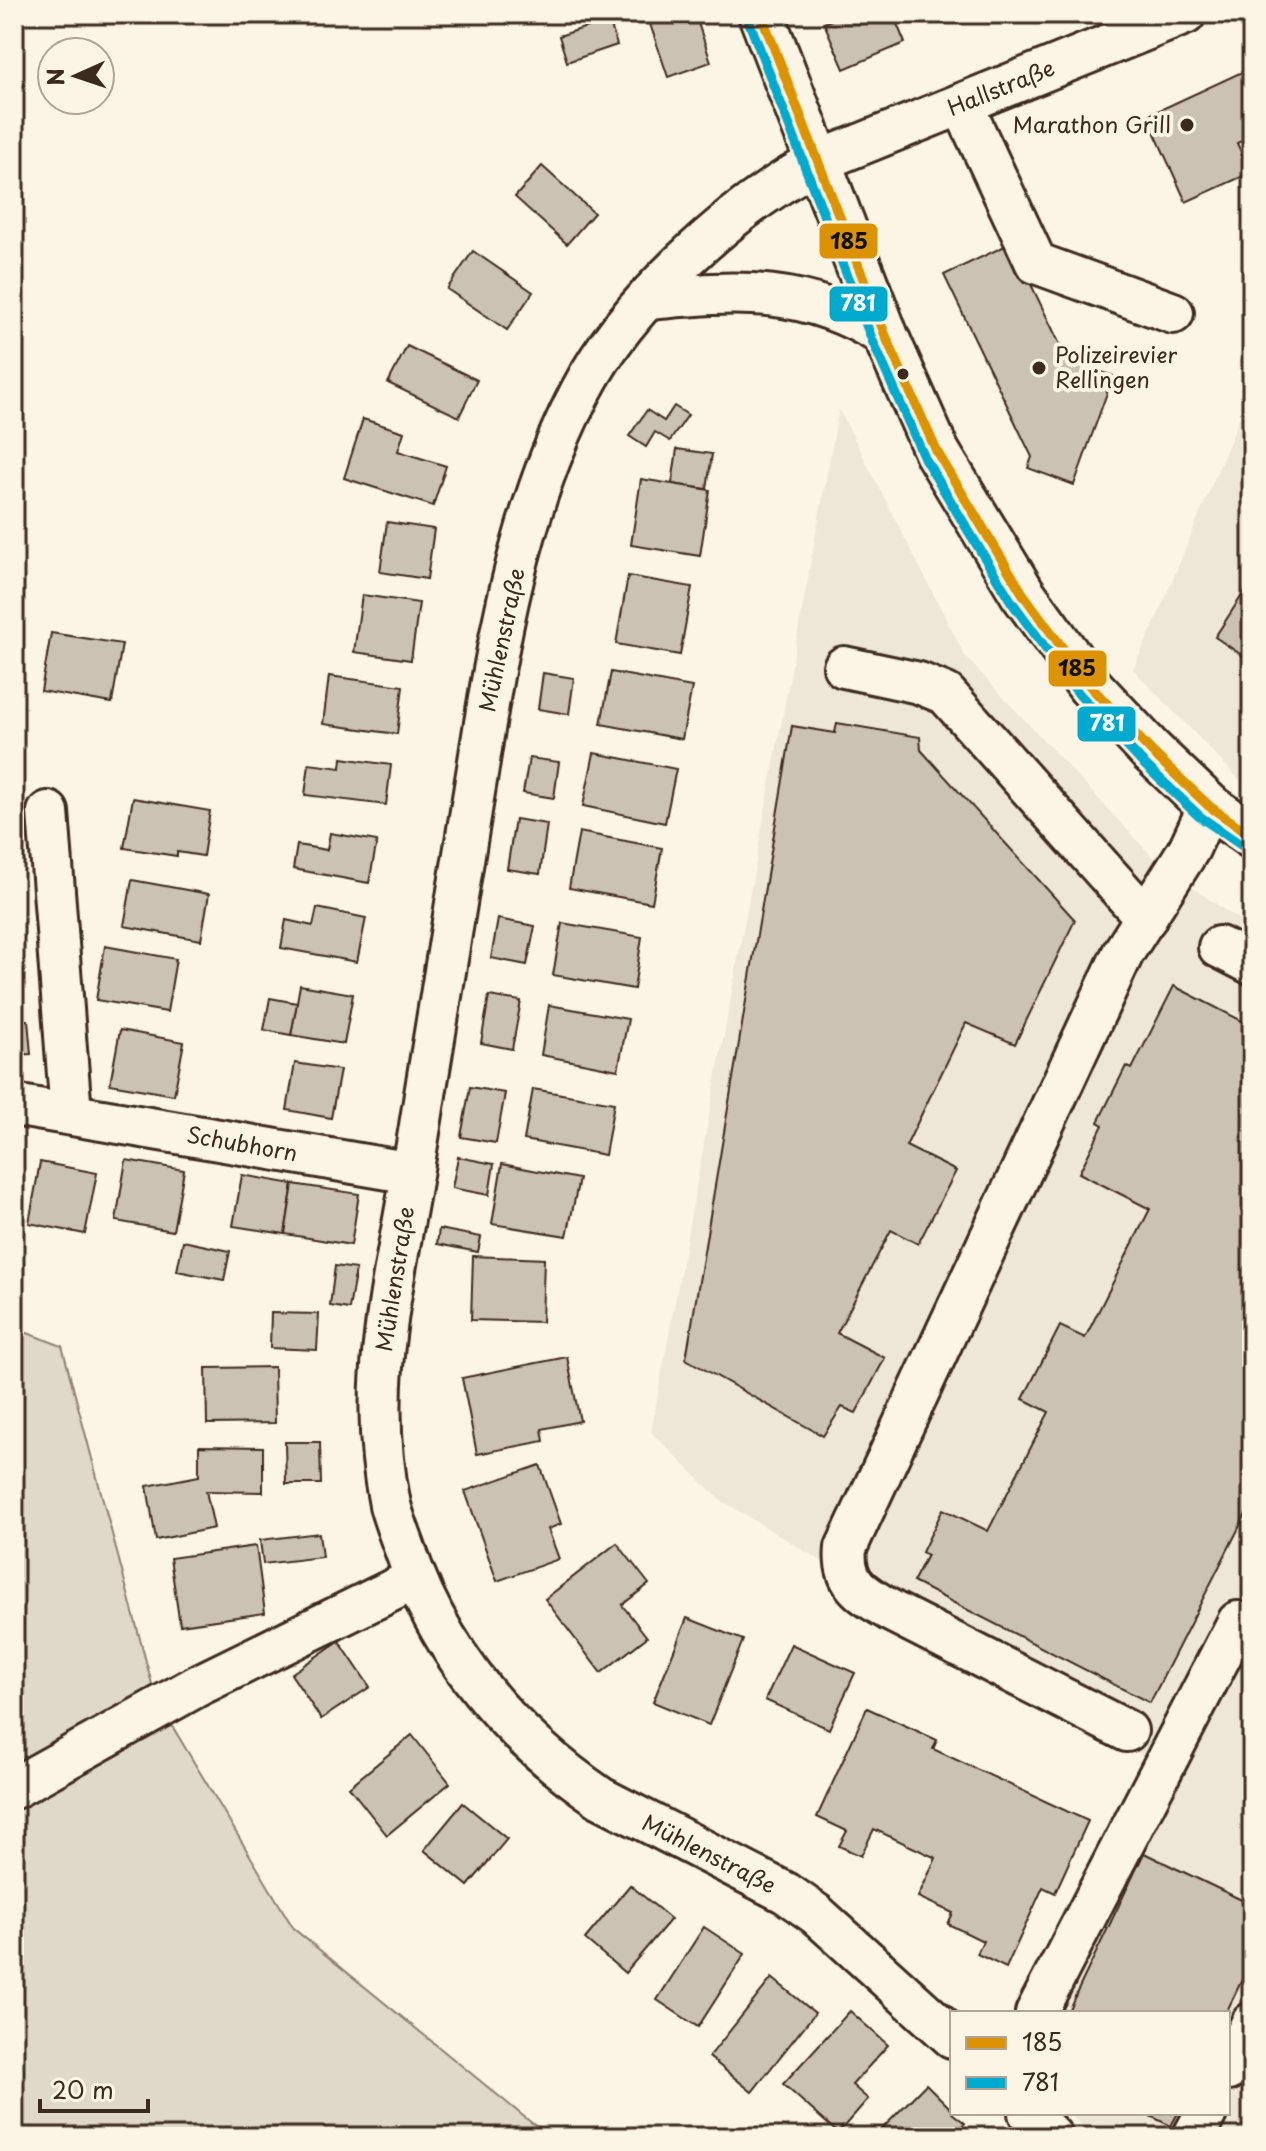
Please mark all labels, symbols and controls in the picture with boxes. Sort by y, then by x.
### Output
north arrow [36,36,116,116]
street label: Hallstraße [942,50,1059,123]
text: N [38,68,71,87]
place label: Marathon Grill [1013,107,1171,140]
marker: Marathon Grill [1178,116,1196,134]
line badge: 185 [818,222,879,260]
text: 185 [830,223,868,256]
line badge: 781 [828,285,889,323]
text: 781 [840,285,876,318]
place label: Polizeirevier Rellingen [1055,337,1177,395]
marker: Polizeirevier Rellingen [1030,359,1048,377]
unlabelled marker [895,366,911,382]
street label: Mühlenstraße [469,565,532,715]
line badge: 185 [1047,649,1108,688]
text: 185 [1058,650,1096,683]
line badge: 781 [1076,705,1137,743]
text: 781 [1089,705,1125,738]
street label: Schubhorn [184,1117,300,1169]
street label: Mühlenstraße [366,1204,421,1354]
street label: Mühlenstraße [637,1805,782,1901]
legend [950,2011,1230,2115]
text: 185 [1022,2023,1062,2059]
scale bar [40,2063,148,2113]
text: 781 [1022,2063,1059,2099]
text: 20 m [52,2071,114,2107]

